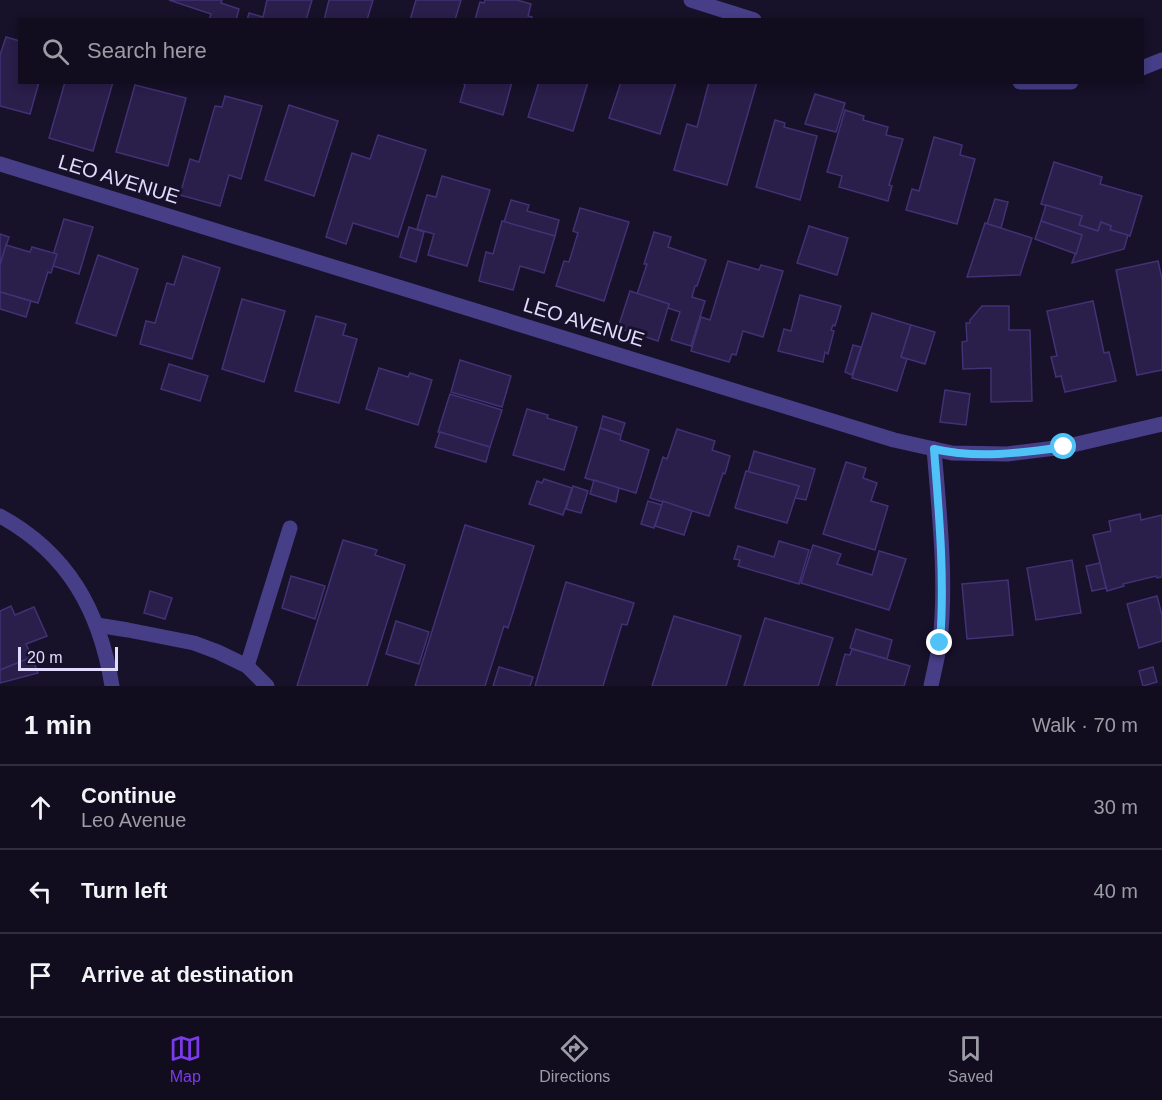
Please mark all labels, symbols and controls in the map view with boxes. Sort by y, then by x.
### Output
search box [18,18,1144,84]
icon: search [39,35,72,68]
text: Search here [87,38,207,63]
street label: LEO AVENUE [56,150,182,208]
street label: LEO AVENUE [521,293,647,351]
route start [1050,433,1076,459]
route end [926,629,952,655]
scale bar [18,644,118,672]
text: 20 m [27,649,63,666]
text: 1 min [24,710,92,740]
text: Walk · 70 m [1032,714,1138,736]
text: Continue [81,783,176,808]
icon: ahead [24,791,57,824]
text: 30 m [1094,796,1138,818]
text: Leo Avenue [81,809,186,831]
icon: left [24,875,57,908]
text: Turn left [81,878,167,903]
text: 40 m [1094,880,1138,902]
icon: arrive [24,959,57,992]
text: Arrive at destination [81,962,294,987]
tab: Map [169,1032,202,1086]
tab: Directions [539,1032,610,1086]
tab: Saved [948,1032,993,1086]

